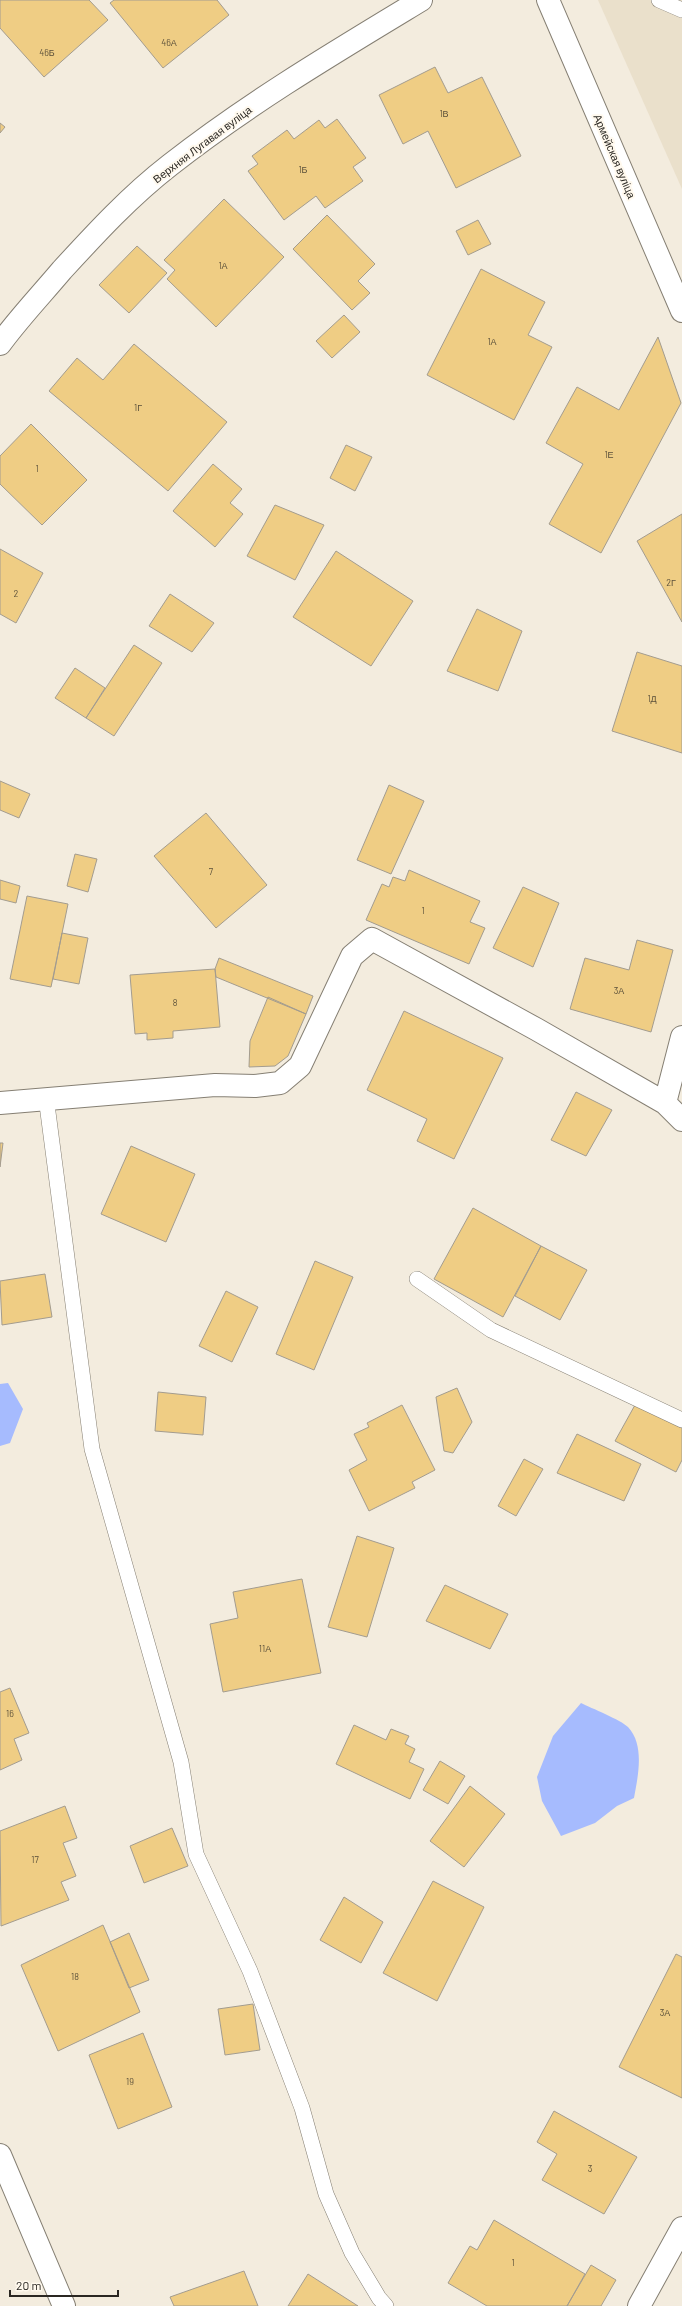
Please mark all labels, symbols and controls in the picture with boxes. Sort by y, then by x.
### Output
house number: 46А [161,37,177,48]
house number: 46Б [39,47,55,58]
street label: Верхняя Лугавая вуліца [150,102,255,185]
house number: 1В [439,108,449,119]
street label: Армейская вуліца [591,112,639,201]
house number: 1Б [298,164,308,175]
house number: 1А [218,260,228,271]
house number: 1А [487,336,497,347]
house number: 1Г [134,402,142,413]
house number: 1Е [604,449,614,460]
house number: 1 [35,463,39,474]
house number: 2Г [666,577,676,588]
house number: 2 [14,588,19,599]
house number: 1Д [647,693,657,704]
house number: 7 [209,866,214,877]
house number: 1 [421,905,425,916]
house number: 3А [614,985,624,996]
house number: 8 [173,997,178,1008]
house number: 11А [259,1643,271,1654]
house number: 16 [6,1708,14,1719]
house number: 17 [31,1854,39,1865]
house number: 18 [71,1971,79,1982]
house number: 3А [660,2007,670,2018]
house number: 19 [126,2076,134,2087]
house number: 3 [588,2163,593,2174]
house number: 1 [511,2257,515,2268]
scale bar [10,2272,118,2298]
text: 20 m [16,2278,42,2292]

